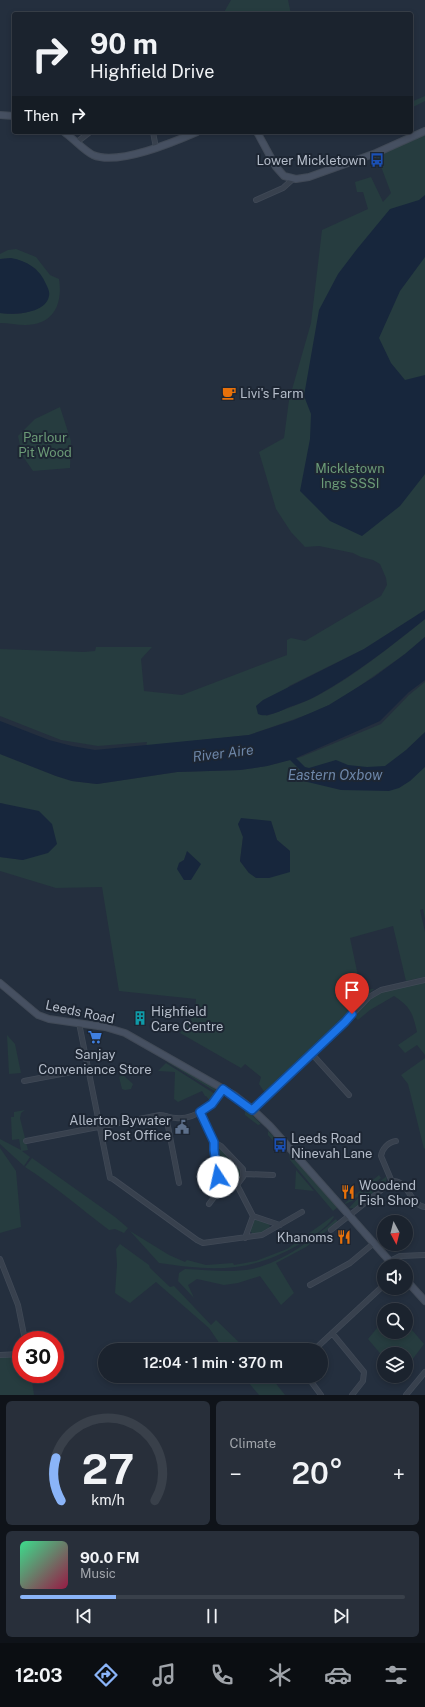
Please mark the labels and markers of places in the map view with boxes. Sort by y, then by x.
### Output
bus stop icon: Lower Mickletown [369,152,385,168]
place label: Lower Mickletown [256,153,366,168]
cafe icon: Livi's Farm [221,385,237,401]
place label: Livi's Farm [240,386,303,401]
pin [335,973,369,1014]
place label: Highfield Care Centre [151,1004,223,1034]
building icon: Highfield Care Centre [132,1010,148,1026]
supermarket icon: Sanjay Convenience Store [87,1029,103,1045]
place label: Sanjay Convenience Store [38,1047,152,1077]
place label: Allerton Bywater Post Office [69,1113,171,1143]
public building icon: Allerton Bywater Post Office [174,1119,190,1135]
place label: Leeds Road Ninevah Lane [291,1131,372,1161]
bus stop icon: Leeds Road Ninevah Lane [272,1137,288,1153]
place label: Woodend Fish Shop [359,1178,419,1208]
restaurant icon: Woodend Fish Shop [340,1184,356,1200]
restaurant icon: Khanoms [336,1229,352,1245]
place label: Khanoms [277,1230,333,1245]

